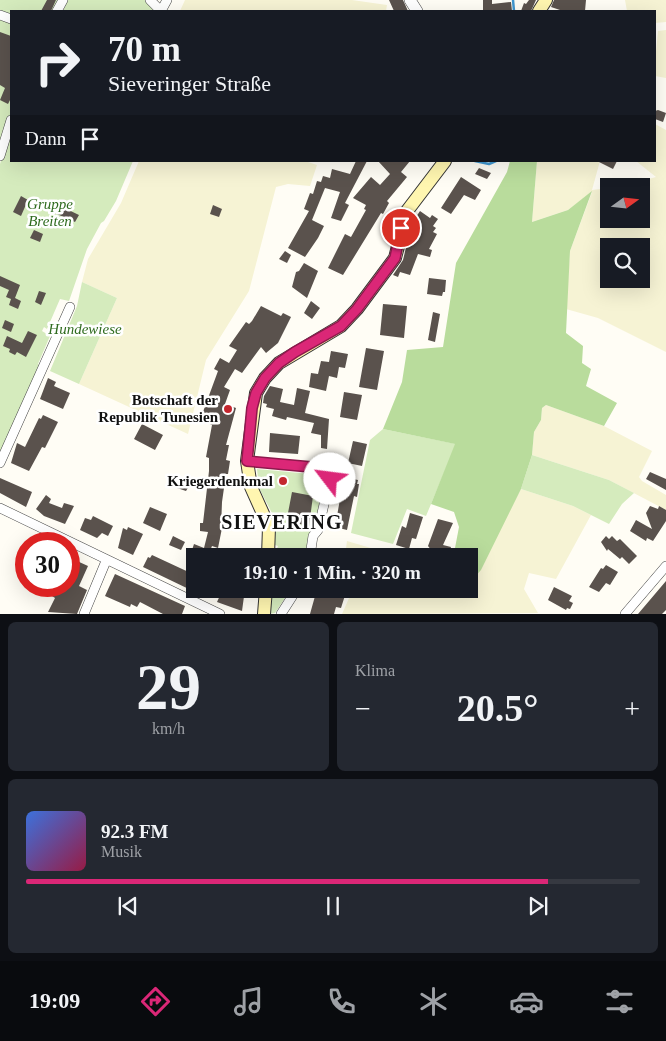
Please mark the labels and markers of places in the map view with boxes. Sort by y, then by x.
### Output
pin [380,207,422,249]
place label: Botschaft der Republik Tunesien [98,392,219,425]
marker: Botschaft der Republik Tunesien [222,403,234,415]
place label: Kriegerdenkmal [167,473,273,489]
marker: Kriegerdenkmal [277,475,289,487]

